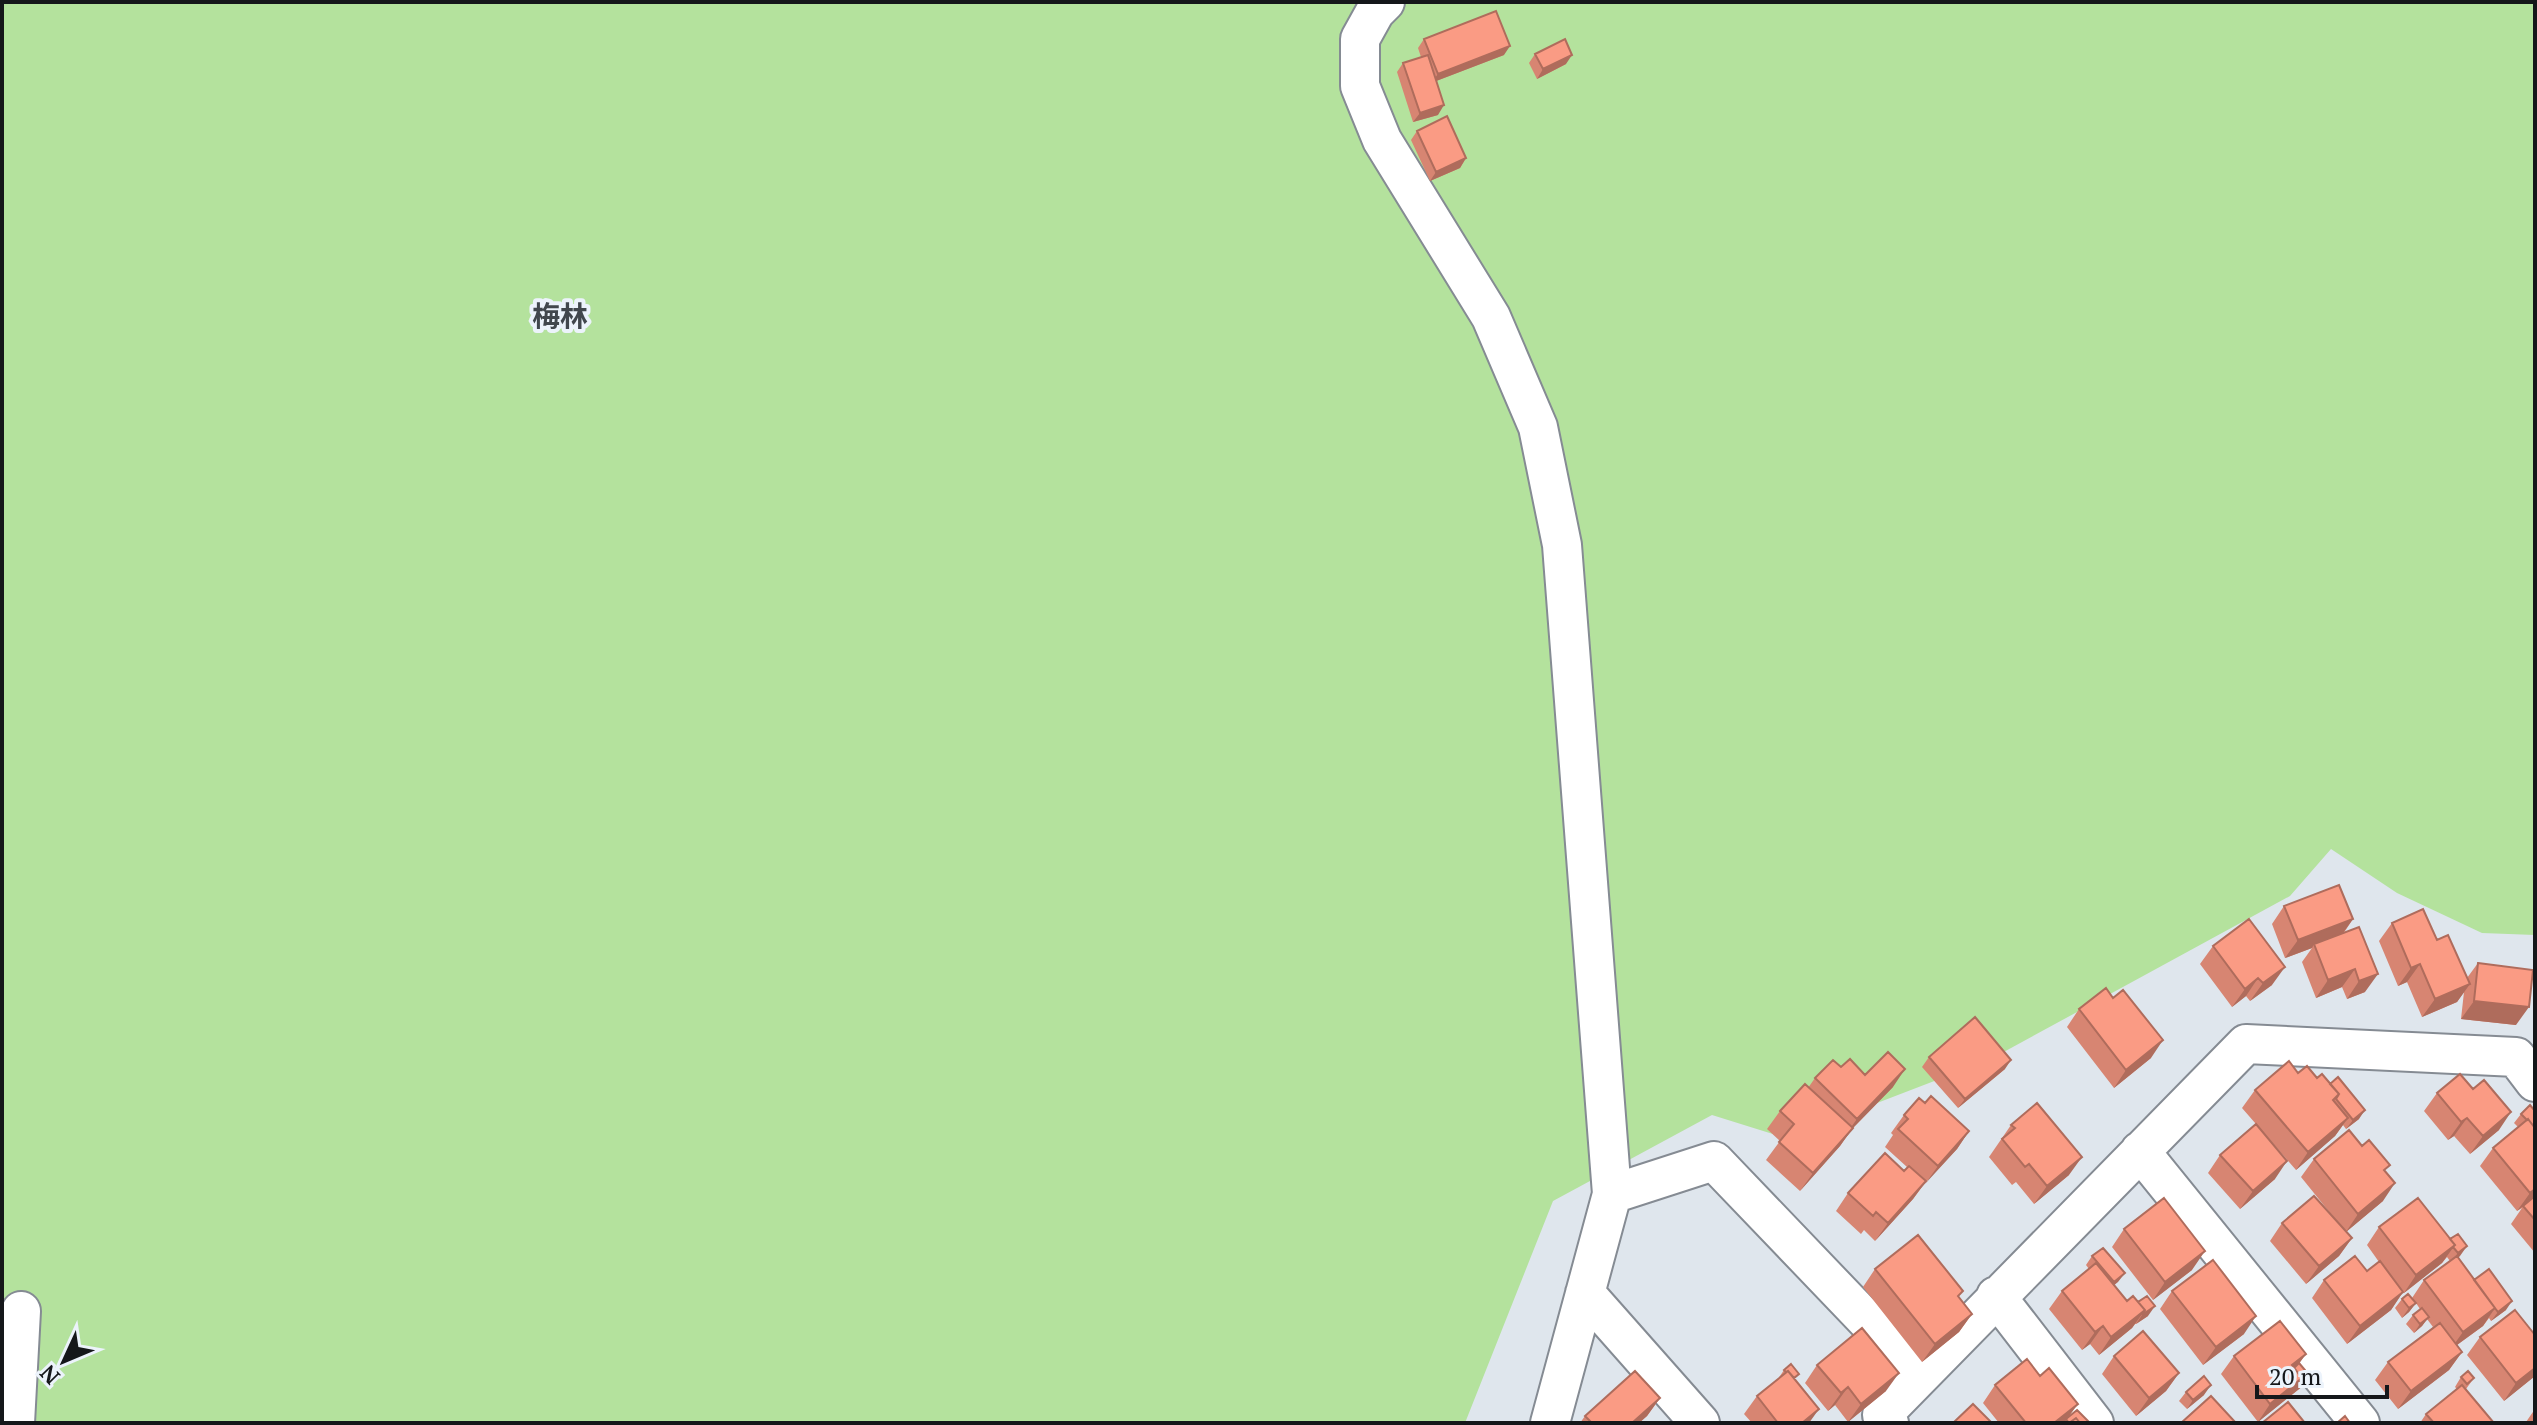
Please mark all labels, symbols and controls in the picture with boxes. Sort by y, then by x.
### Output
district label: 梅林 [532,297,588,334]
north arrow [24,1321,104,1401]
scale bar [2257,1349,2387,1399]
text: N [33,1359,65,1391]
text: 20 m [2269,1360,2321,1392]

